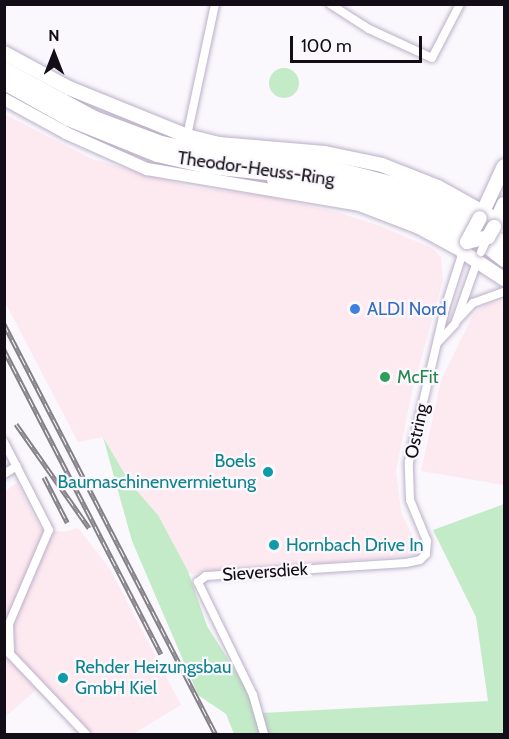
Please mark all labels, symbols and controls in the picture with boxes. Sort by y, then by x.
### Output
north arrow [24,24,84,84]
scale bar [293,24,425,62]
text: N [48,26,60,45]
text: 100 m [301,35,352,57]
street label: Theodor-Heuss-Ring [176,147,336,191]
place label: ALDI Nord [367,298,447,320]
marker: ALDI Nord [348,302,362,316]
place label: McFit [397,366,439,388]
marker: McFit [378,370,392,384]
street label: Ostring [401,401,433,461]
place label: Boels Baumaschinenvermietung [58,451,256,494]
marker: Boels Baumaschinenvermietung [261,465,275,479]
place label: Hornbach Drive In [286,534,424,556]
marker: Hornbach Drive In [267,538,281,552]
street label: Sieversdiek [222,558,308,586]
place label: Rehder Heizungsbau GmbH Kiel [75,657,231,700]
marker: Rehder Heizungsbau GmbH Kiel [56,671,70,685]

